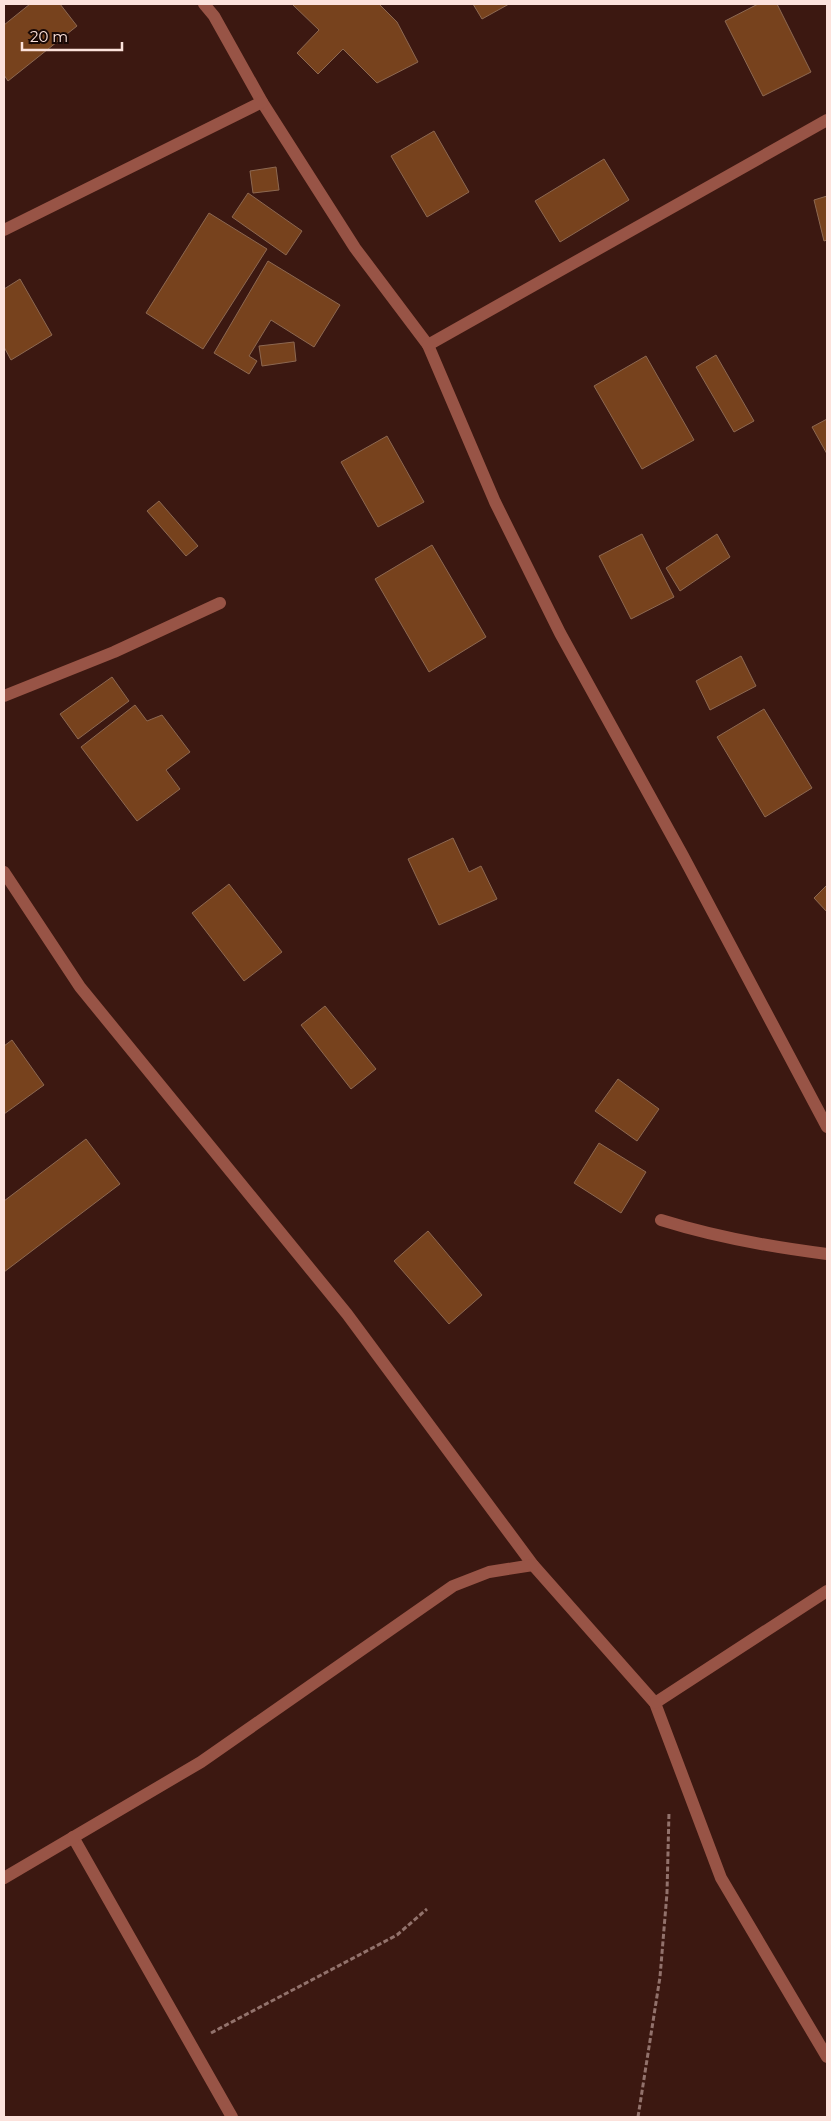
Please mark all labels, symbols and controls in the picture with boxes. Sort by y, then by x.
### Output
scale bar [22,20,122,52]
text: 20 m [30,27,68,46]

